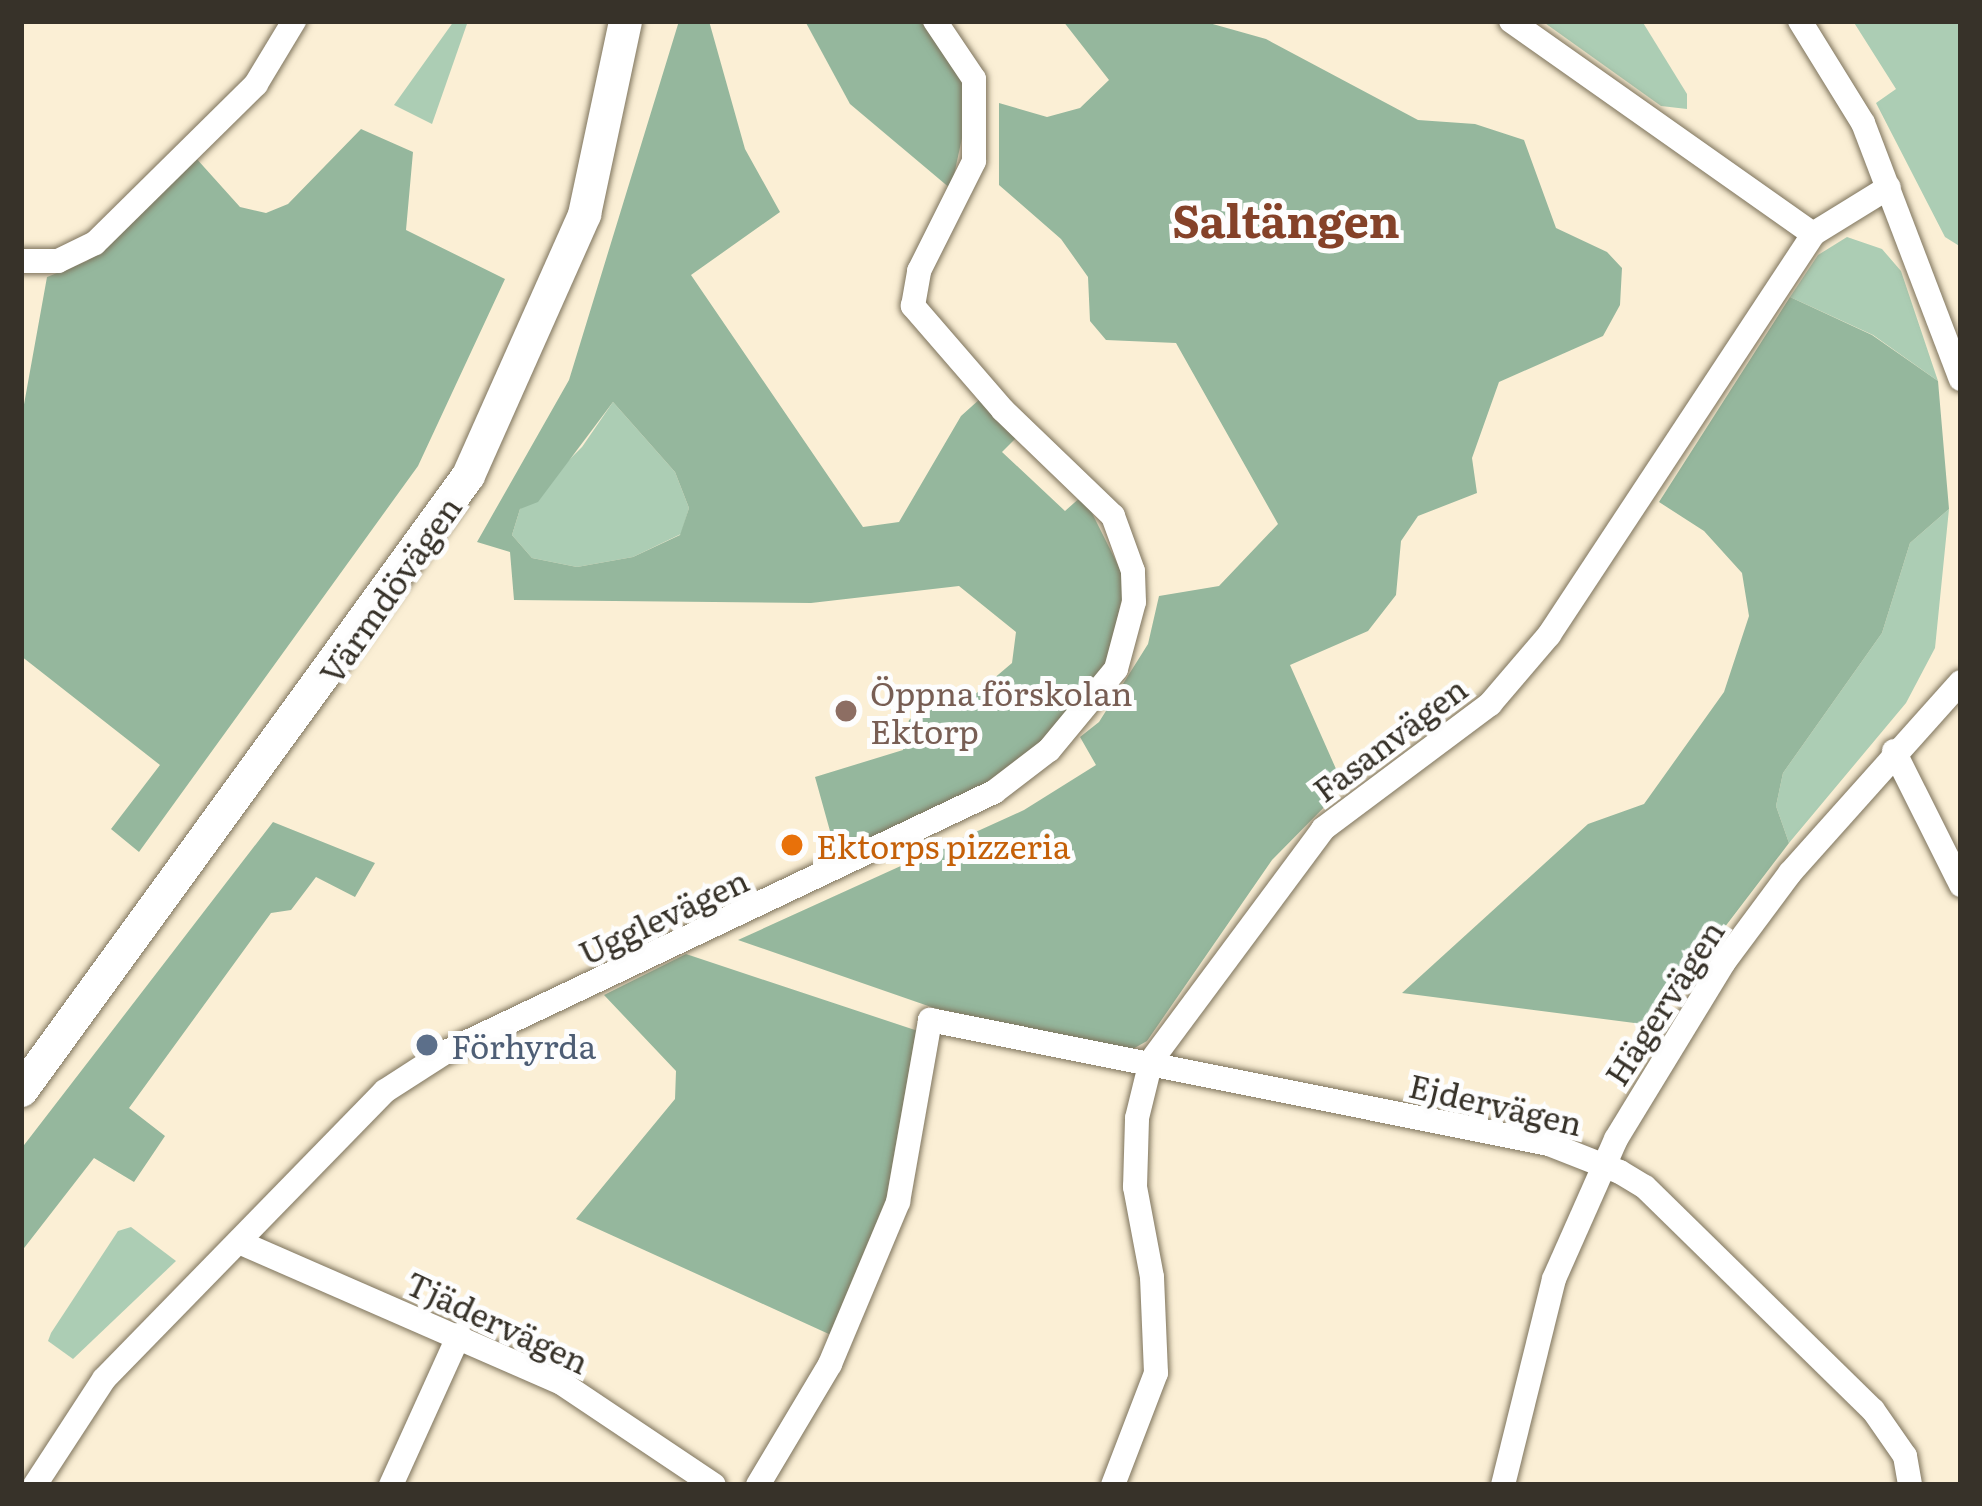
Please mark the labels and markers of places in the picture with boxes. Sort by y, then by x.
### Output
place label: Öppna förskolan Ektorp [870,672,1133,750]
marker: Öppna förskolan Ektorp [833,698,859,724]
place label: Ektorps pizzeria [816,825,1071,865]
marker: Ektorps pizzeria [779,832,805,858]
place label: Förhyrda [451,1025,596,1065]
marker: Förhyrda [414,1032,440,1058]

